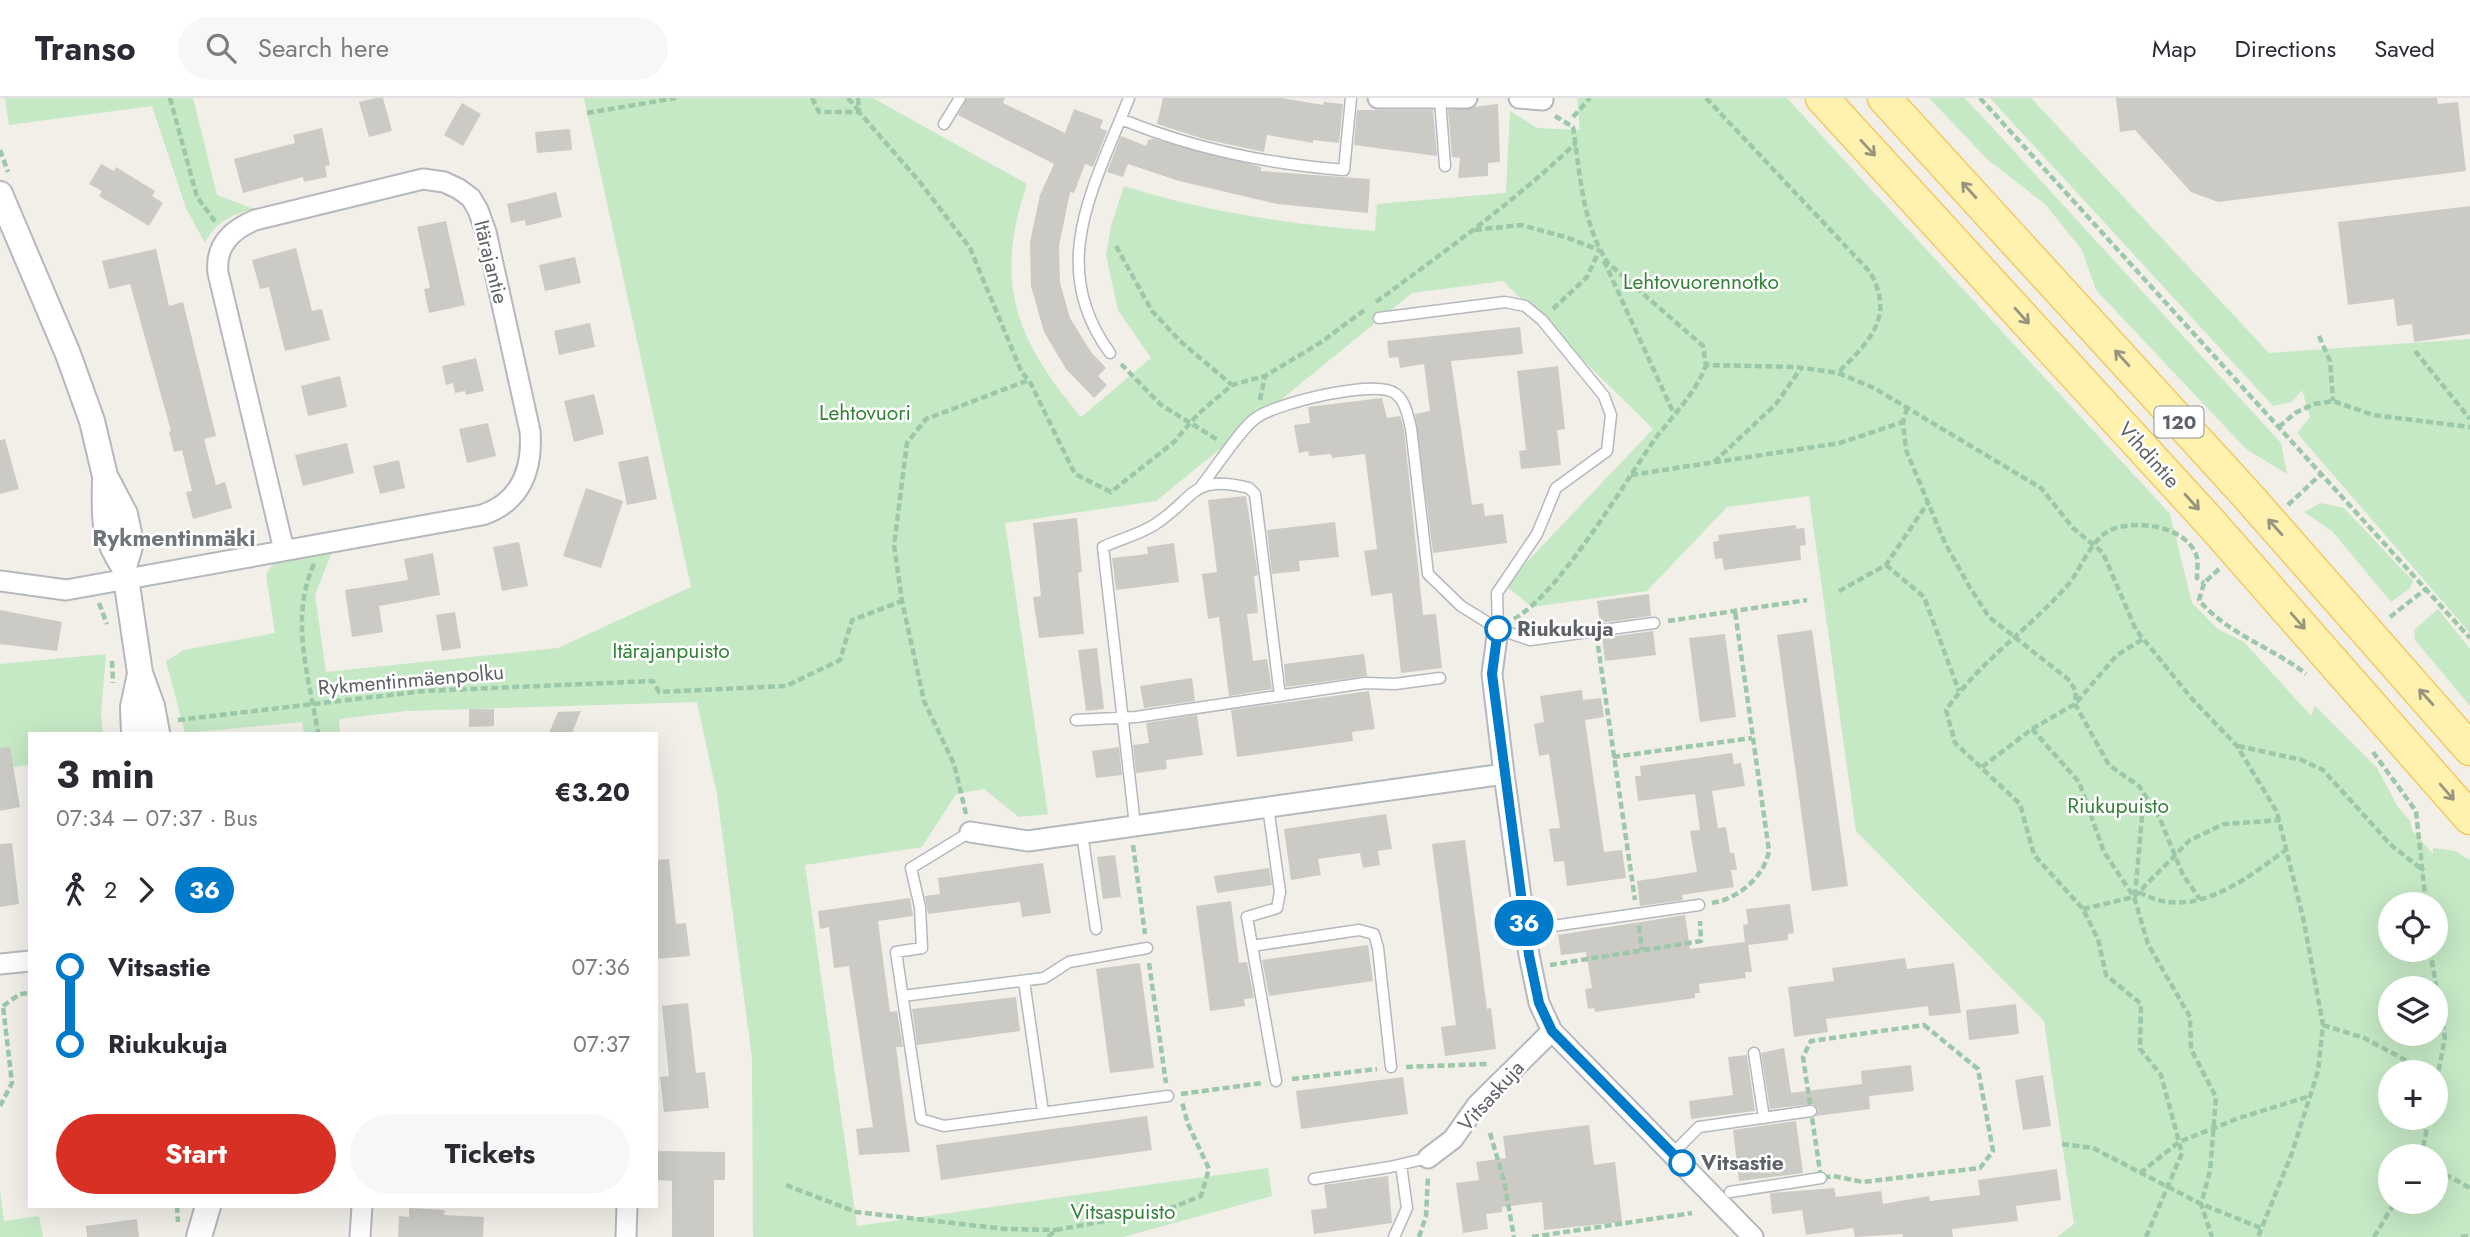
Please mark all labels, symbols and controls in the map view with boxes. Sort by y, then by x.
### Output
search box [178,17,668,80]
text: Transo [35,25,136,72]
icon: search [202,29,240,67]
text: Search here [258,29,389,67]
text: Map [2152,31,2197,66]
text: Directions [2235,31,2336,66]
text: Saved [2374,31,2435,66]
one-way arrow [1860,139,1876,157]
one-way arrow [1961,181,1977,199]
street label: Itärajantie [466,217,516,307]
park label: Lehtovuorennotko [1623,267,1779,297]
one-way arrow [2013,307,2030,324]
one-way arrow [2114,350,2130,368]
park label: Lehtovuori [819,398,911,428]
road number: 120 [2154,406,2204,438]
street label: Vihdintie [2111,415,2187,495]
one-way arrow [2183,493,2200,510]
one-way arrow [2267,518,2283,536]
district label: Rykmentinmäki [92,521,256,555]
one-way arrow [2290,612,2306,630]
place label: Riukukuja [1517,614,1613,644]
marker: Riukukuja [1485,616,1511,642]
park label: Itärajanpuisto [612,636,730,666]
street label: Rykmentinmäenpolku [317,657,505,703]
one-way arrow [2418,689,2434,707]
text: 3 min [56,747,155,802]
text: €3.20 [555,773,630,811]
one-way arrow [2439,783,2455,801]
park label: Riukupuisto [2067,791,2169,821]
text: 07:34 – 07:37 · Bus [56,801,258,835]
icon: walk [56,871,94,909]
icon: forward [127,871,165,909]
text: 36 [189,872,220,907]
text: 2 [104,873,117,907]
map controls [2378,892,2448,1214]
button: locate [2378,892,2448,962]
line badge: 36 [1492,900,1556,946]
text: 36 [1509,905,1539,940]
text: Vitsastie [108,948,211,986]
text: 07:36 [571,950,630,984]
button: layers [2378,976,2448,1046]
text: Riukukuja [108,1025,227,1063]
text: 07:37 [573,1027,630,1061]
street label: Vitsaskuja [1451,1054,1531,1138]
button: + [2378,1060,2448,1130]
button: Start [56,1114,336,1194]
button: Tickets [350,1114,630,1194]
button: − [2378,1144,2448,1214]
place label: Vitsastie [1700,1148,1784,1178]
marker: Vitsastie [1669,1150,1695,1176]
park label: Vitsaspuisto [1071,1197,1175,1227]

